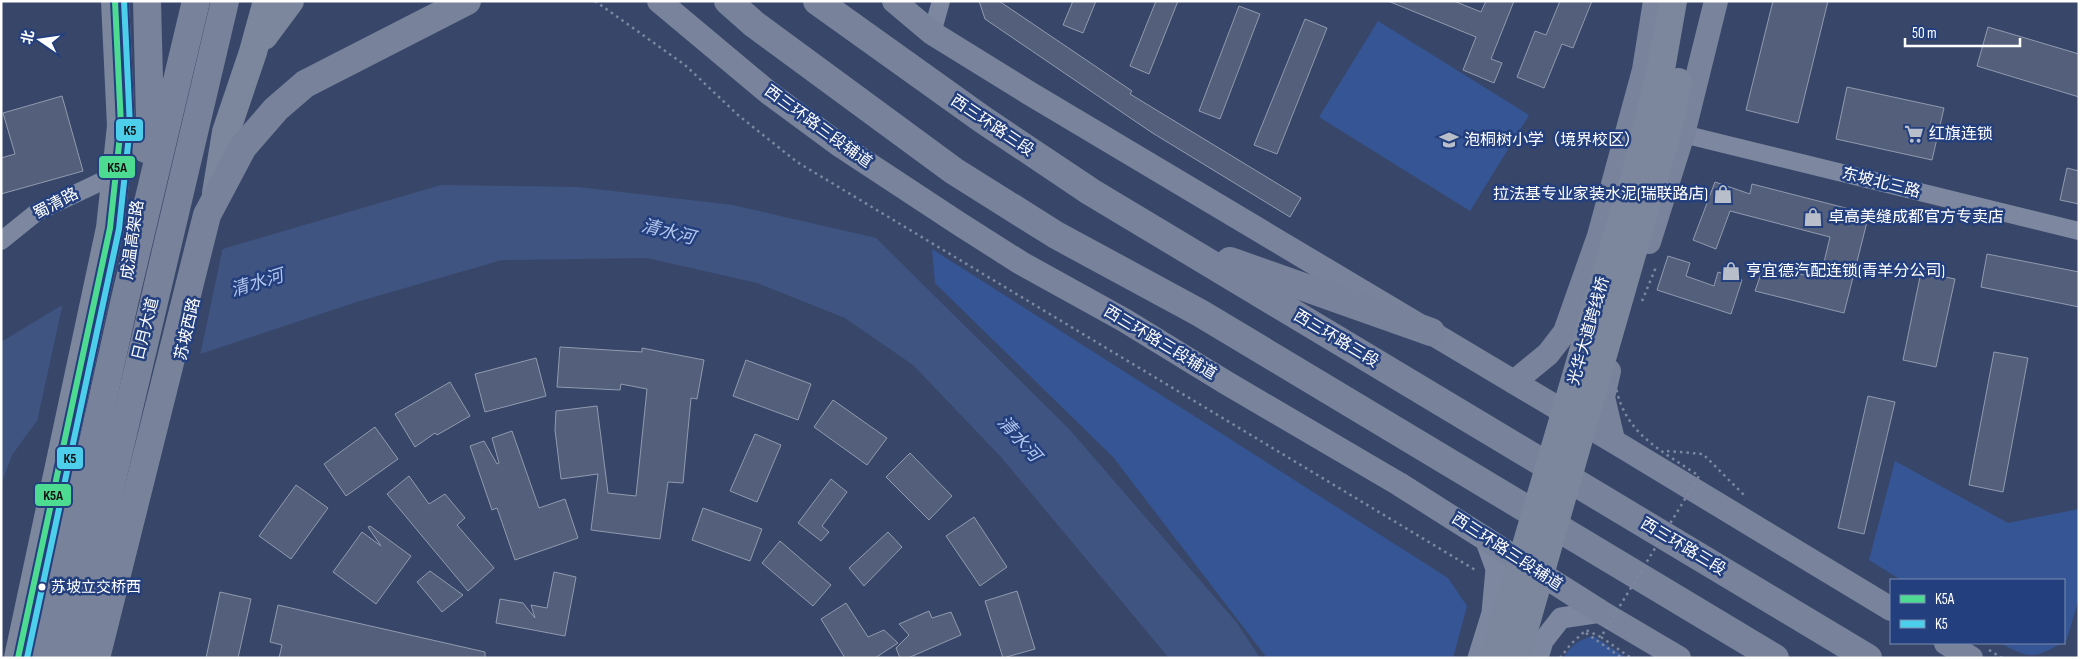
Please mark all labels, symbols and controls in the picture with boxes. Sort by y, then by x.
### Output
north arrow [15,15,65,65]
scale bar [1905,15,2020,47]
text: 50 m [1912,24,1937,43]
text: 北 [18,28,38,46]
street label: 西三环路三段辅道 [761,82,875,172]
street label: 西三环路三段 [947,91,1037,161]
line badge: K5 [115,118,144,142]
text: K5 [123,122,137,139]
supermarket icon: 红旗连锁 [1903,123,1925,145]
place label: 红旗连锁 [1929,125,1993,144]
school or university icon: 泡桐树小学（境界校区） [1438,129,1460,151]
place label: 泡桐树小学（境界校区） [1464,131,1640,150]
line badge: K5A [98,155,136,179]
text: K5A [107,159,127,176]
street label: 东坡北三路 [1840,164,1922,202]
shop icon: 拉法基专业家装水泥(瑞联路店) [1712,183,1734,205]
street label: 蜀清路 [30,184,82,224]
place label: 拉法基专业家装水泥(瑞联路店) [1493,185,1708,204]
street label: 成温高架路 [118,199,148,281]
shop icon: 卓高美缝成都官方专卖店 [1802,206,1824,228]
place label: 卓高美缝成都官方专卖店 [1828,208,2004,227]
water label: 清水河 [639,215,700,249]
shop icon: 亨宜德汽配连锁(青羊分公司) [1720,260,1742,282]
place label: 亨宜德汽配连锁(青羊分公司) [1746,262,1945,281]
water label: 清水河 [228,264,289,301]
street label: 光华大道跨线桥 [1564,275,1614,387]
street label: 日月大道 [129,296,163,362]
street label: 苏坡西路 [172,296,204,362]
street label: 西三环路三段辅道 [1100,302,1220,384]
street label: 西三环路三段 [1290,306,1382,372]
water label: 清水河 [993,412,1047,468]
line badge: K5 [56,446,84,470]
text: K5 [63,450,77,467]
line badge: K5A [34,483,72,507]
text: K5A [43,487,63,504]
street label: 西三环路三段辅道 [1448,509,1566,595]
street label: 西三环路三段 [1637,514,1729,580]
place label: 苏坡立交桥西 [51,578,141,597]
legend [1890,579,2065,644]
marker: 苏坡立交桥西 [37,582,47,592]
text: K5A [1935,590,1955,609]
text: K5 [1935,615,1948,634]

